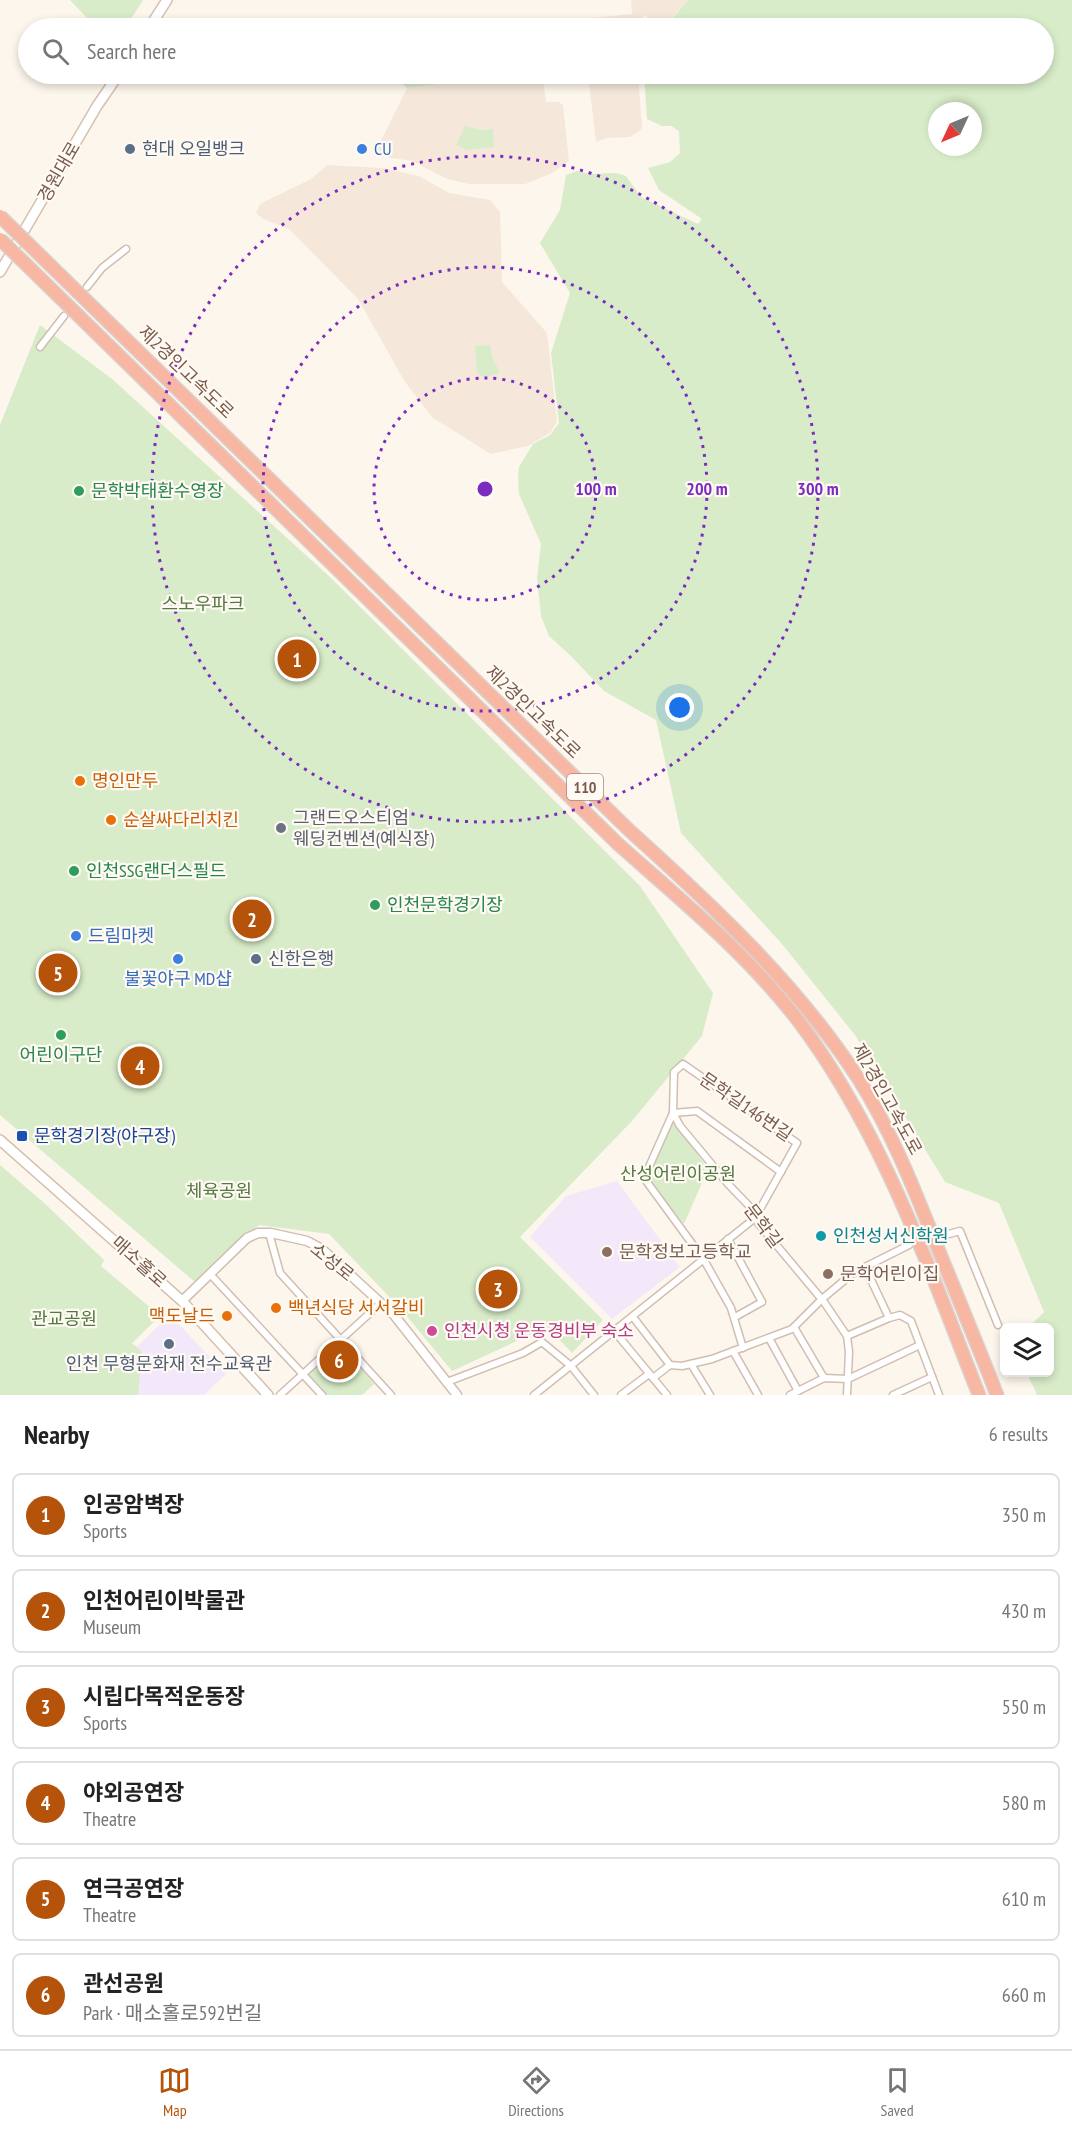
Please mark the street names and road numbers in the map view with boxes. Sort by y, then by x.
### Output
street label: 경원대로 [32,137,85,206]
street label: 제2경인고속도로 [134,320,239,423]
street label: 제2경인고속도로 [481,660,586,763]
road number: 110 [567,774,603,800]
street label: 제2경인고속도로 [847,1039,928,1159]
street label: 문학길146번길 [695,1067,797,1146]
street label: 문학길 [739,1199,788,1252]
street label: 매소홀로 [107,1231,172,1292]
street label: 소성로 [306,1237,359,1286]

